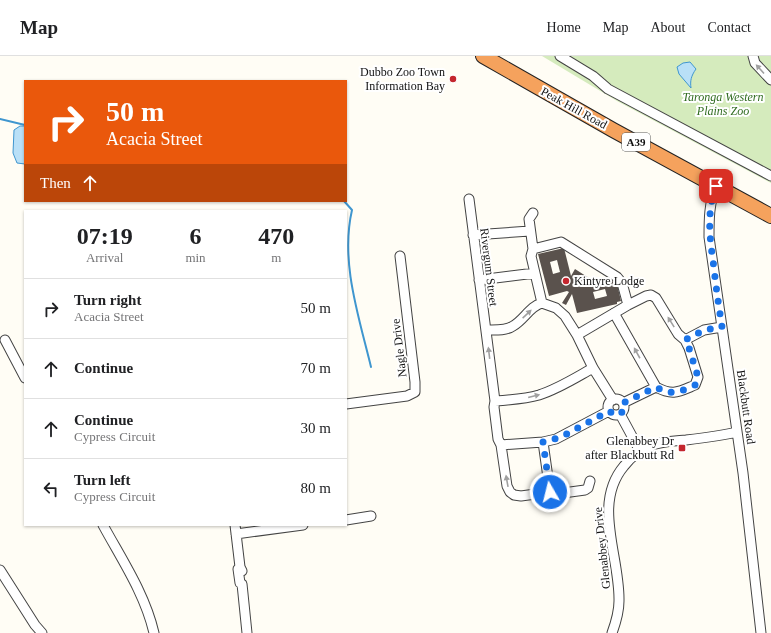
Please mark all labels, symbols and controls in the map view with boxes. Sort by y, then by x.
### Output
text: Map [20,17,58,38]
text: Home [547,20,581,35]
text: Map [603,20,628,35]
text: About [650,20,685,35]
text: Contact [707,20,751,35]
one-way arrow [756,64,765,74]
place label: Dubbo Zoo Town Information Bay [360,65,445,93]
marker: Dubbo Zoo Town Information Bay [448,74,458,84]
street label: Peak Hill Road [539,84,609,132]
park label: Taronga Western Plains Zoo [682,90,764,118]
icon: right [40,96,92,148]
text: 50 m [106,96,164,127]
text: Acacia Street [106,129,202,149]
road number: A39 [622,133,650,151]
pin [699,169,733,203]
icon: ahead [79,172,101,194]
text: Then [40,175,71,191]
icon: arrive [705,175,727,197]
text: 07:19 [77,223,133,249]
text: 6 [189,223,201,249]
text: 470 [258,223,294,249]
street label: Rivergum Street [477,227,501,308]
text: Arrival [86,250,123,265]
text: min [185,250,206,265]
text: m [271,250,281,265]
place label: Kintyre Lodge [574,274,644,288]
marker: Kintyre Lodge [561,276,571,286]
text: Turn right [74,292,141,308]
icon: right [40,298,62,320]
text: 50 m [301,300,331,316]
text: Acacia Street [74,309,144,324]
one-way arrow [522,309,532,318]
one-way arrow [667,316,674,328]
street label: Nagle Drive [388,318,410,378]
one-way arrow [486,347,492,359]
one-way arrow [633,347,640,359]
icon: ahead [40,358,62,380]
text: Continue [74,360,133,376]
text: 70 m [301,360,331,376]
street label: Blackbutt Road [734,369,758,445]
one-way arrow [528,393,540,399]
text: Continue [74,412,133,428]
icon: ahead [40,418,62,440]
text: 30 m [301,420,331,436]
text: Cypress Circuit [74,429,155,444]
place label: Glenabbey Dr after Blackbutt Rd [585,434,674,462]
marker: Glenabbey Dr after Blackbutt Rd [677,443,687,453]
position arrow [529,471,571,513]
text: Turn left [74,472,131,488]
one-way arrow [503,475,509,487]
icon: left [40,478,62,500]
text: 80 m [301,480,331,496]
text: Cypress Circuit [74,489,155,504]
street label: Glenabbey Drive [591,506,613,590]

